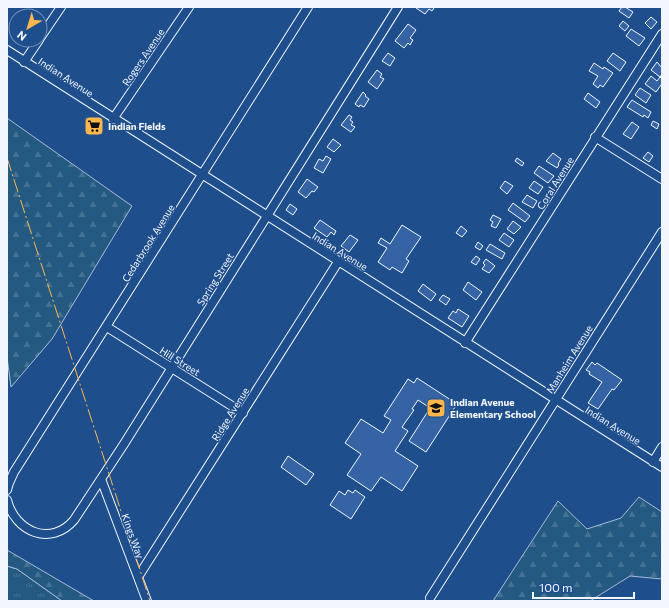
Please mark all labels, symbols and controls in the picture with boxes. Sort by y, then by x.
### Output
north arrow [8,8,48,48]
street label: Rogers Avenue [119,26,167,88]
text: N [14,29,29,44]
street label: Indian Avenue [36,55,96,99]
supermarket icon: Indian Fields [83,115,105,137]
place label: Indian Fields [108,120,166,132]
street label: Coral Avenue [534,154,576,212]
street label: Cedarbrook Avenue [119,202,177,284]
street label: Indian Avenue [310,229,370,273]
street label: Spring Street [194,251,236,307]
street label: Manheim Avenue [543,323,595,395]
street label: Hill Street [158,344,202,378]
street label: Ridge Avenue [209,385,251,443]
place label: Indian Avenue Elementary School [450,396,536,420]
school or university icon: Indian Avenue Elementary School [425,397,447,419]
street label: Indian Avenue [583,403,643,447]
street label: Kings Way [119,512,147,560]
scale bar [533,574,634,600]
text: 100 m [539,580,573,594]

